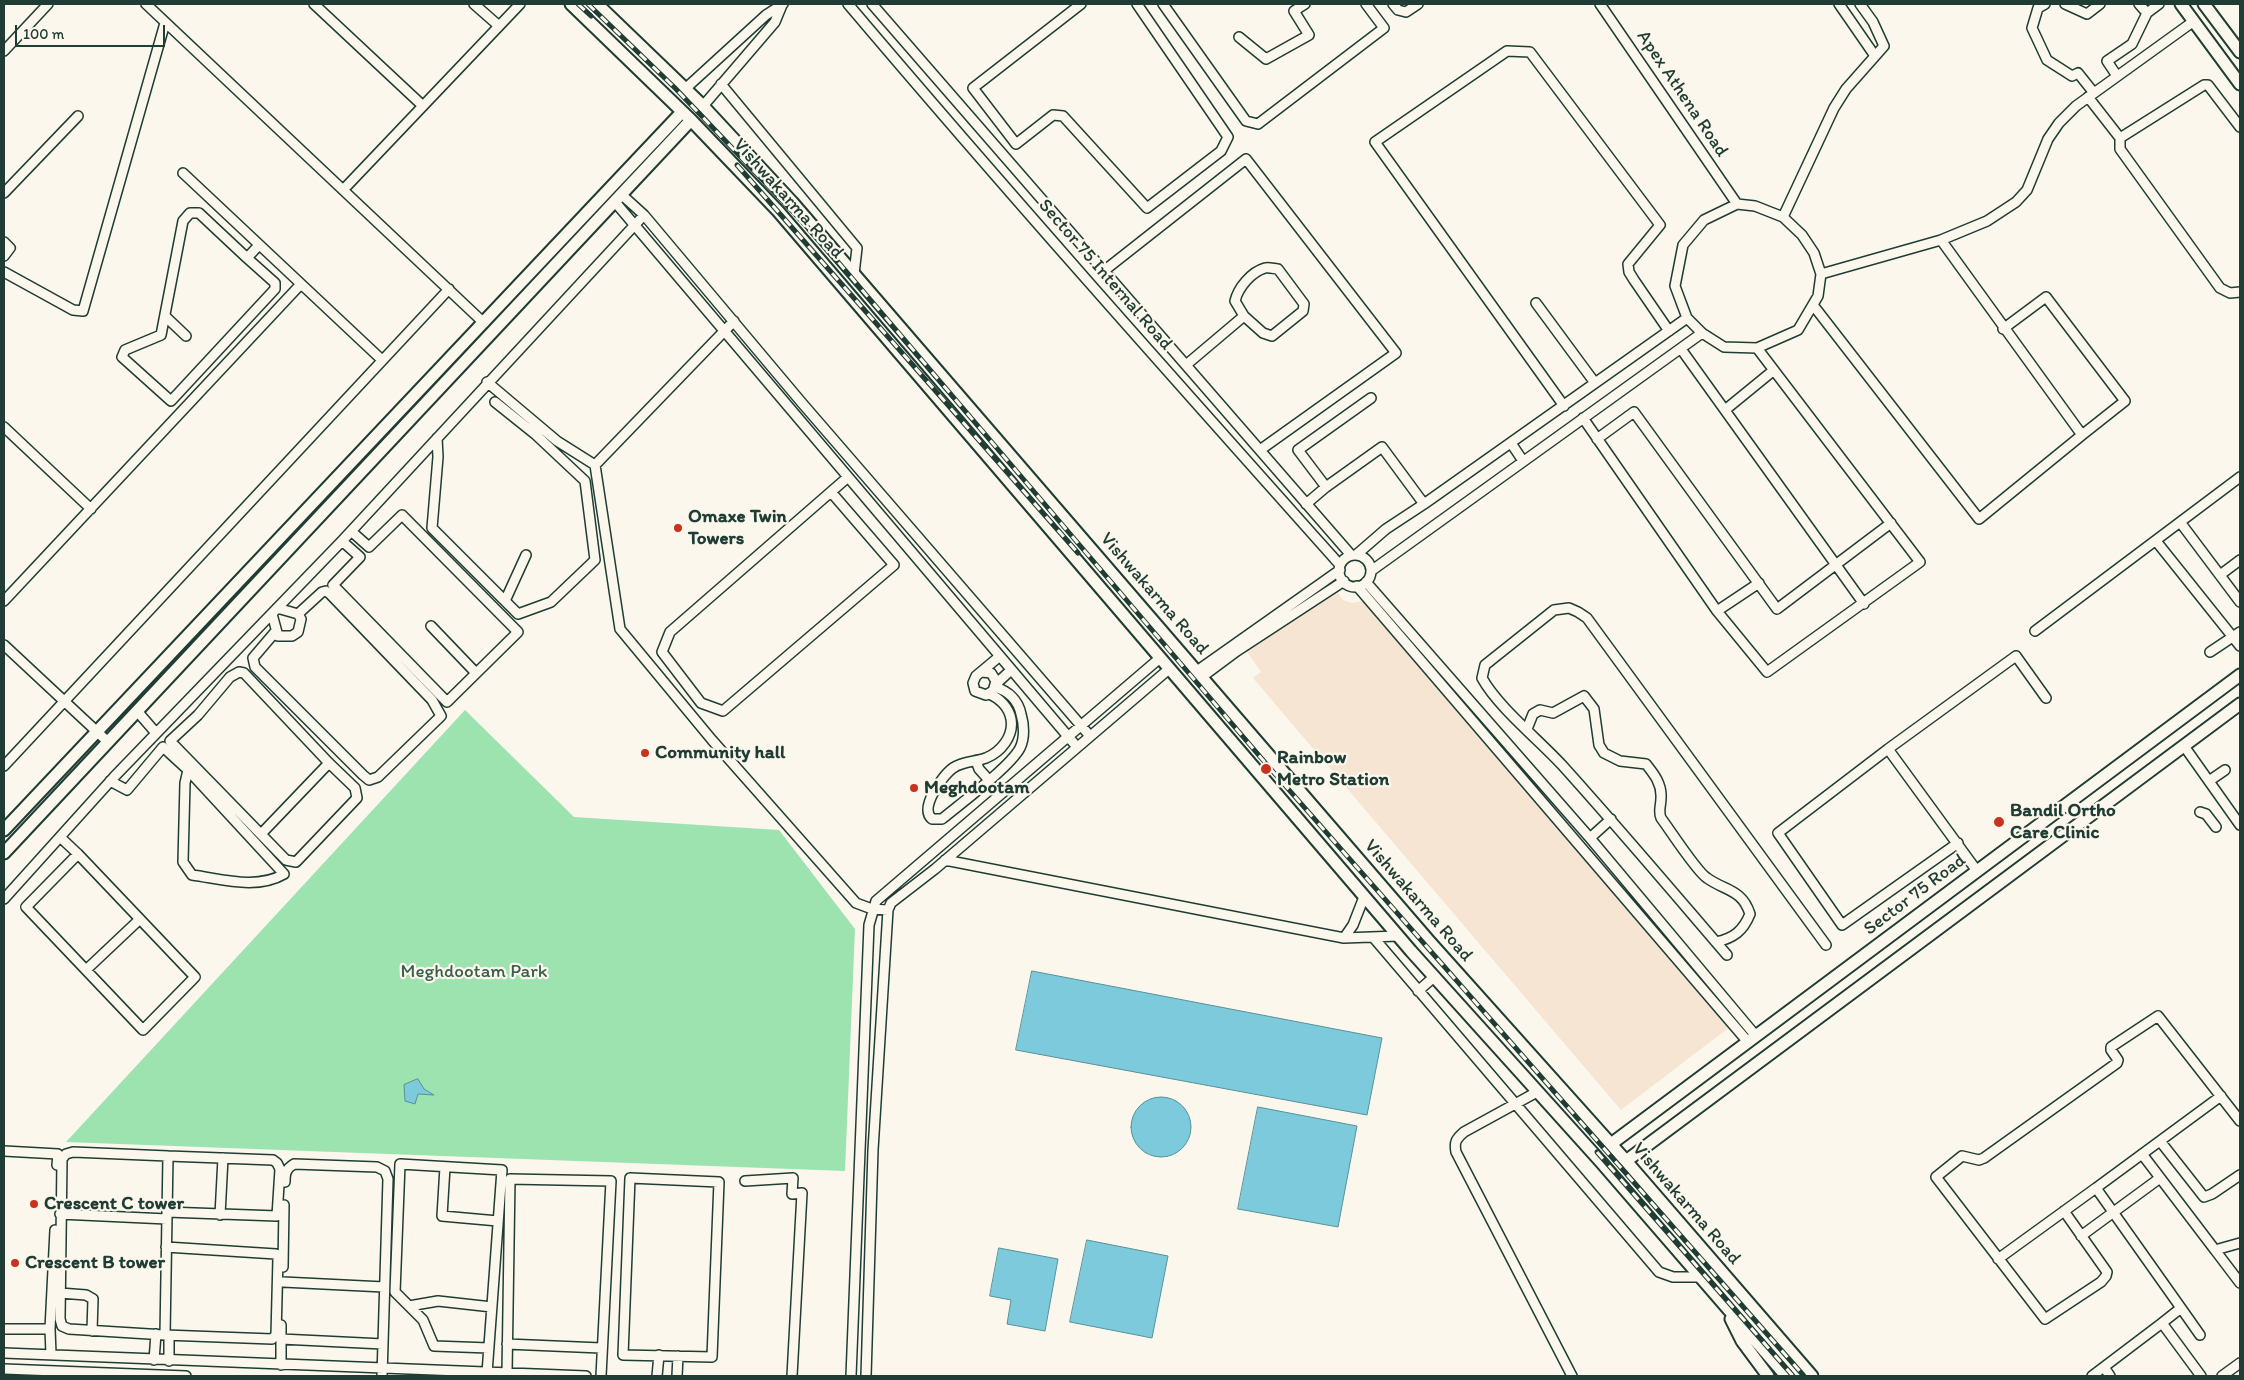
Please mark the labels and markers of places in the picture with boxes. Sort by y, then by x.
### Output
place label: Omaxe Twin Towers [688,506,787,550]
marker: Omaxe Twin Towers [672,522,684,534]
place label: Community hall [655,742,785,764]
marker: Community hall [639,747,651,759]
place label: Rainbow Metro Station [1277,747,1389,791]
marker: Rainbow Metro Station [1259,762,1273,776]
place label: Meghdootam [924,777,1029,799]
marker: Meghdootam [908,782,920,794]
place label: Bandil Ortho Care Clinic [2010,800,2116,844]
marker: Bandil Ortho Care Clinic [1992,815,2006,829]
place label: Crescent C tower [44,1193,184,1215]
marker: Crescent C tower [28,1198,40,1210]
place label: Crescent B tower [25,1252,165,1274]
marker: Crescent B tower [9,1257,21,1269]

